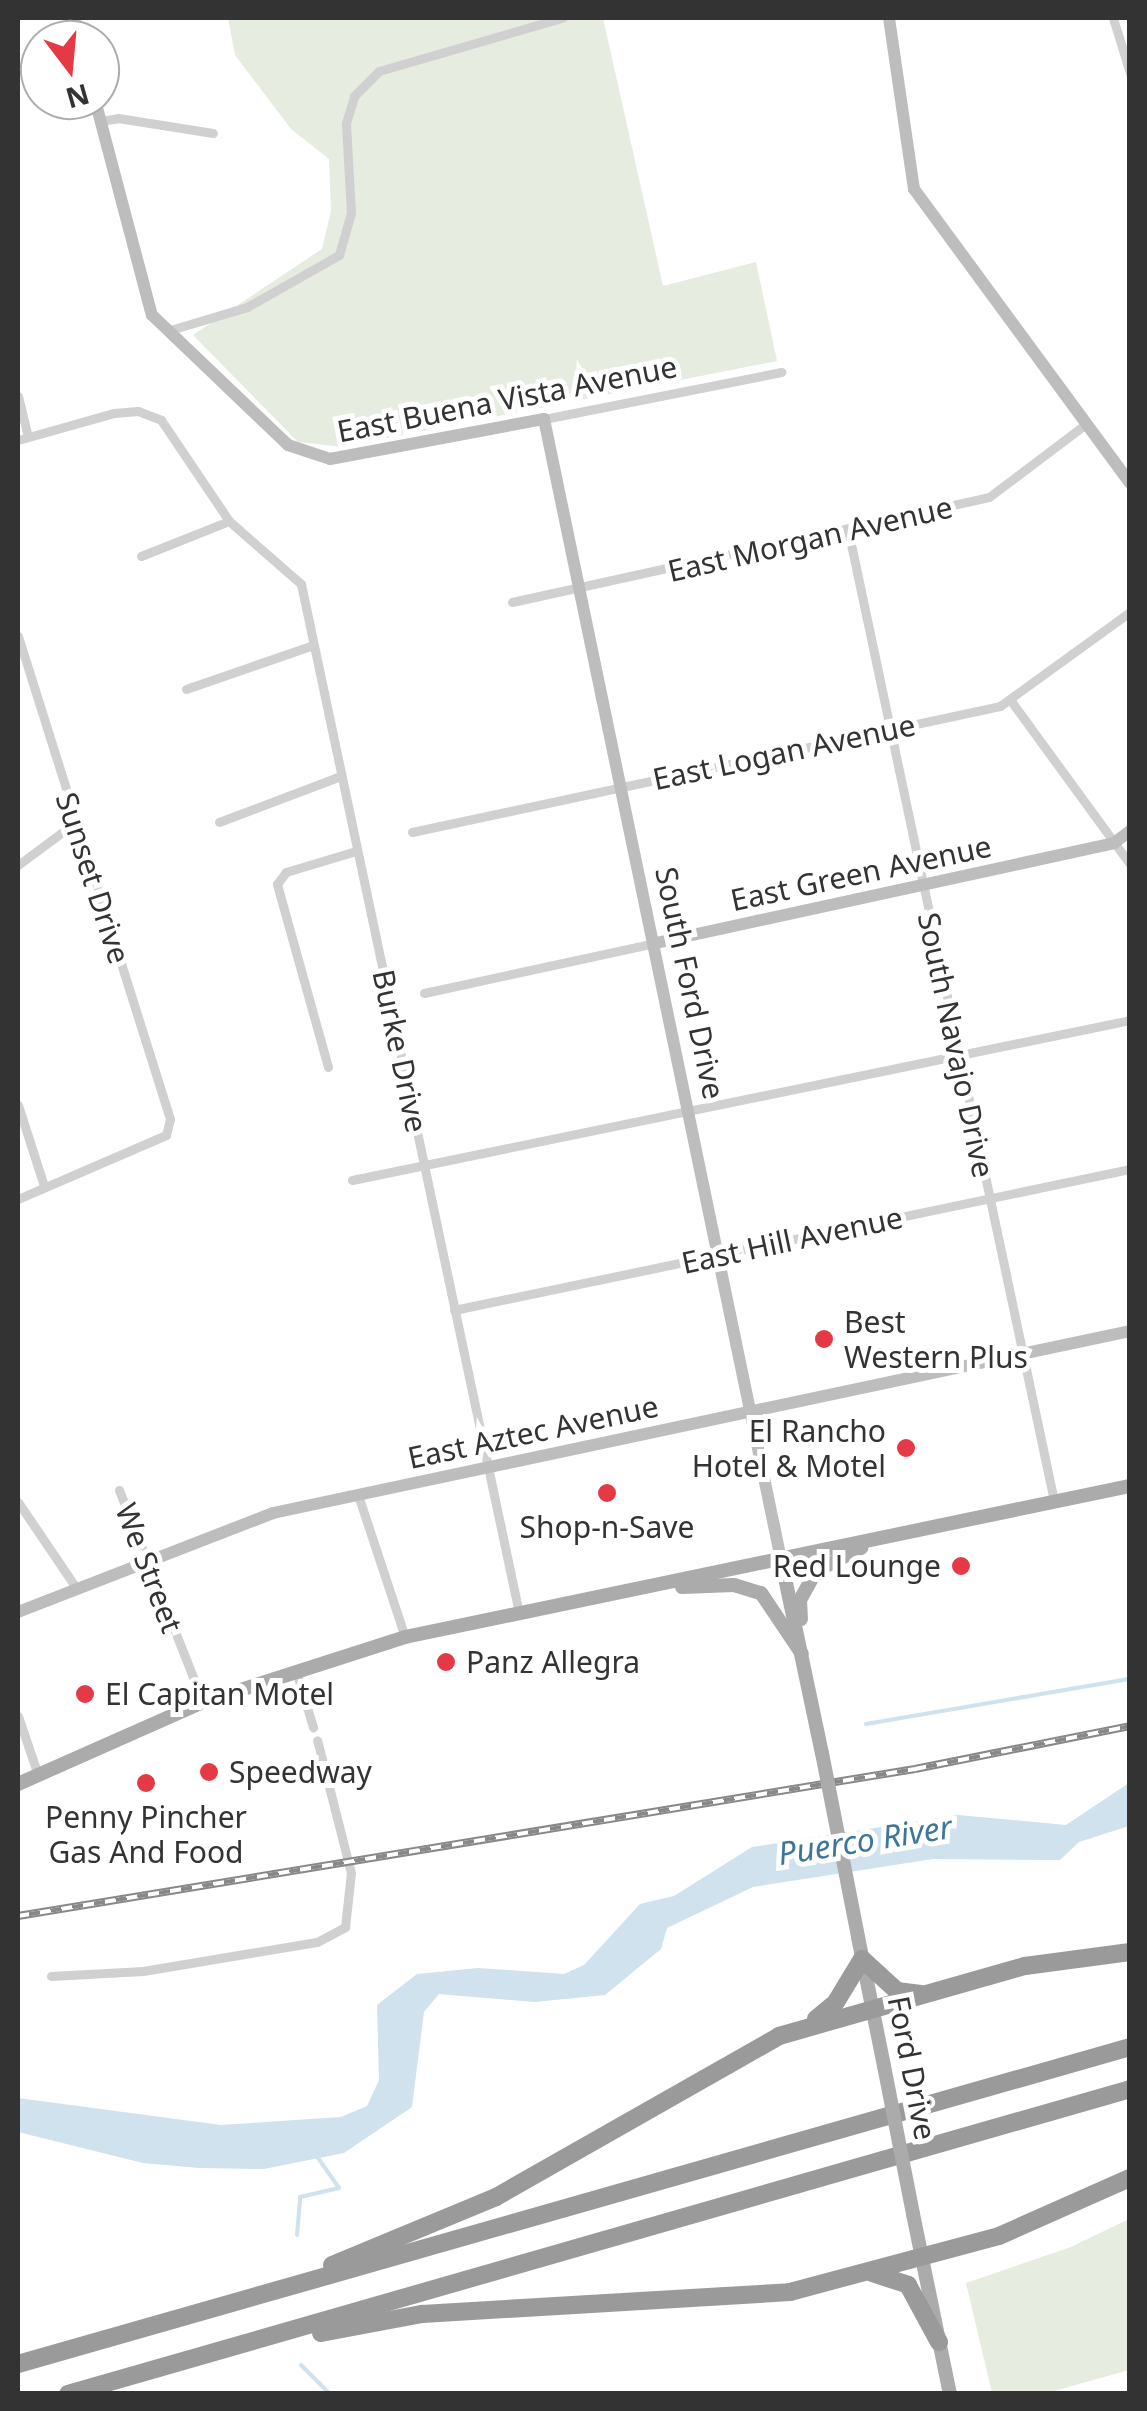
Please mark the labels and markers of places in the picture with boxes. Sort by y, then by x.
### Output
place label: Best Western Plus [844,1304,1028,1374]
marker: Best Western Plus [813,1328,835,1350]
place label: El Rancho Hotel & Motel [692,1413,886,1484]
marker: El Rancho Hotel & Motel [895,1437,917,1459]
marker: Shop-n-Save [596,1482,618,1504]
place label: Shop-n-Save [520,1509,694,1545]
place label: Red Lounge [773,1548,941,1584]
marker: Red Lounge [950,1555,972,1577]
place label: Panz Allegra [466,1644,640,1680]
marker: Panz Allegra [435,1651,457,1673]
place label: El Capitan Motel [105,1676,334,1712]
marker: El Capitan Motel [74,1683,96,1705]
place label: Speedway [229,1754,372,1790]
marker: Speedway [198,1761,220,1783]
marker: Penny Pincher Gas And Food [135,1772,157,1794]
place label: Penny Pincher Gas And Food [45,1799,247,1870]

